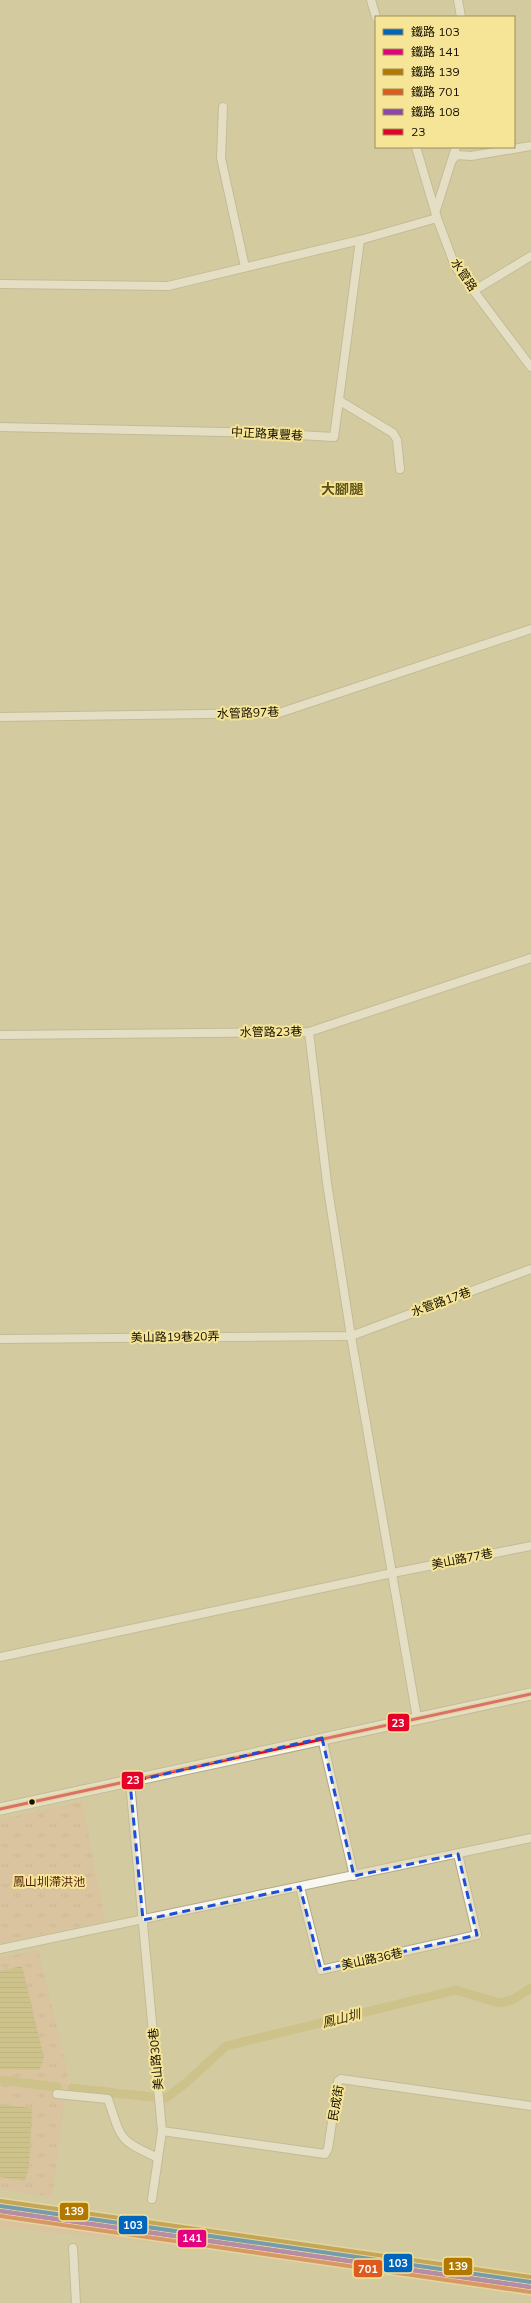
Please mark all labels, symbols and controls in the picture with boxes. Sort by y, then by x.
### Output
legend [375,16,515,148]
text: 鐵路 103 [411,24,460,39]
text: 鐵路 141 [411,44,460,59]
text: 鐵路 139 [411,64,460,79]
text: 鐵路 701 [411,84,460,99]
text: 鐵路 108 [411,104,460,119]
text: 23 [411,124,425,139]
street label: 水管路 [448,256,481,294]
street label: 中正路東豐巷 [231,424,303,443]
district label: 大腳腿 [321,480,364,498]
street label: 水管路97巷 [217,704,279,721]
street label: 水管路23巷 [240,1023,302,1040]
street label: 水管路17巷 [409,1284,473,1319]
street label: 美山路19巷20弄 [130,1328,220,1345]
street label: 美山路77巷 [430,1545,494,1572]
line badge: 23 [387,1713,410,1732]
text: 23 [391,1716,405,1730]
line badge: 23 [121,1771,144,1790]
text: 23 [126,1773,140,1787]
unlabelled marker [27,1797,37,1807]
park label: 鳳山圳滯洪池 [13,1874,85,1889]
street label: 美山路36巷 [340,1945,404,1972]
water label: 鳳山圳 [320,2005,364,2030]
street label: 美山路30巷 [145,2027,166,2091]
street label: 民成街 [325,2084,346,2122]
line badge: 139 [59,2202,89,2221]
text: 139 [64,2204,84,2218]
line badge: 103 [118,2215,148,2235]
text: 103 [123,2218,143,2232]
line badge: 141 [177,2229,207,2248]
text: 141 [182,2231,202,2245]
line badge: 103 [383,2253,413,2273]
text: 103 [388,2256,408,2270]
line badge: 139 [443,2257,473,2276]
line badge: 701 [353,2259,383,2278]
text: 139 [448,2259,468,2273]
text: 701 [358,2262,378,2276]

